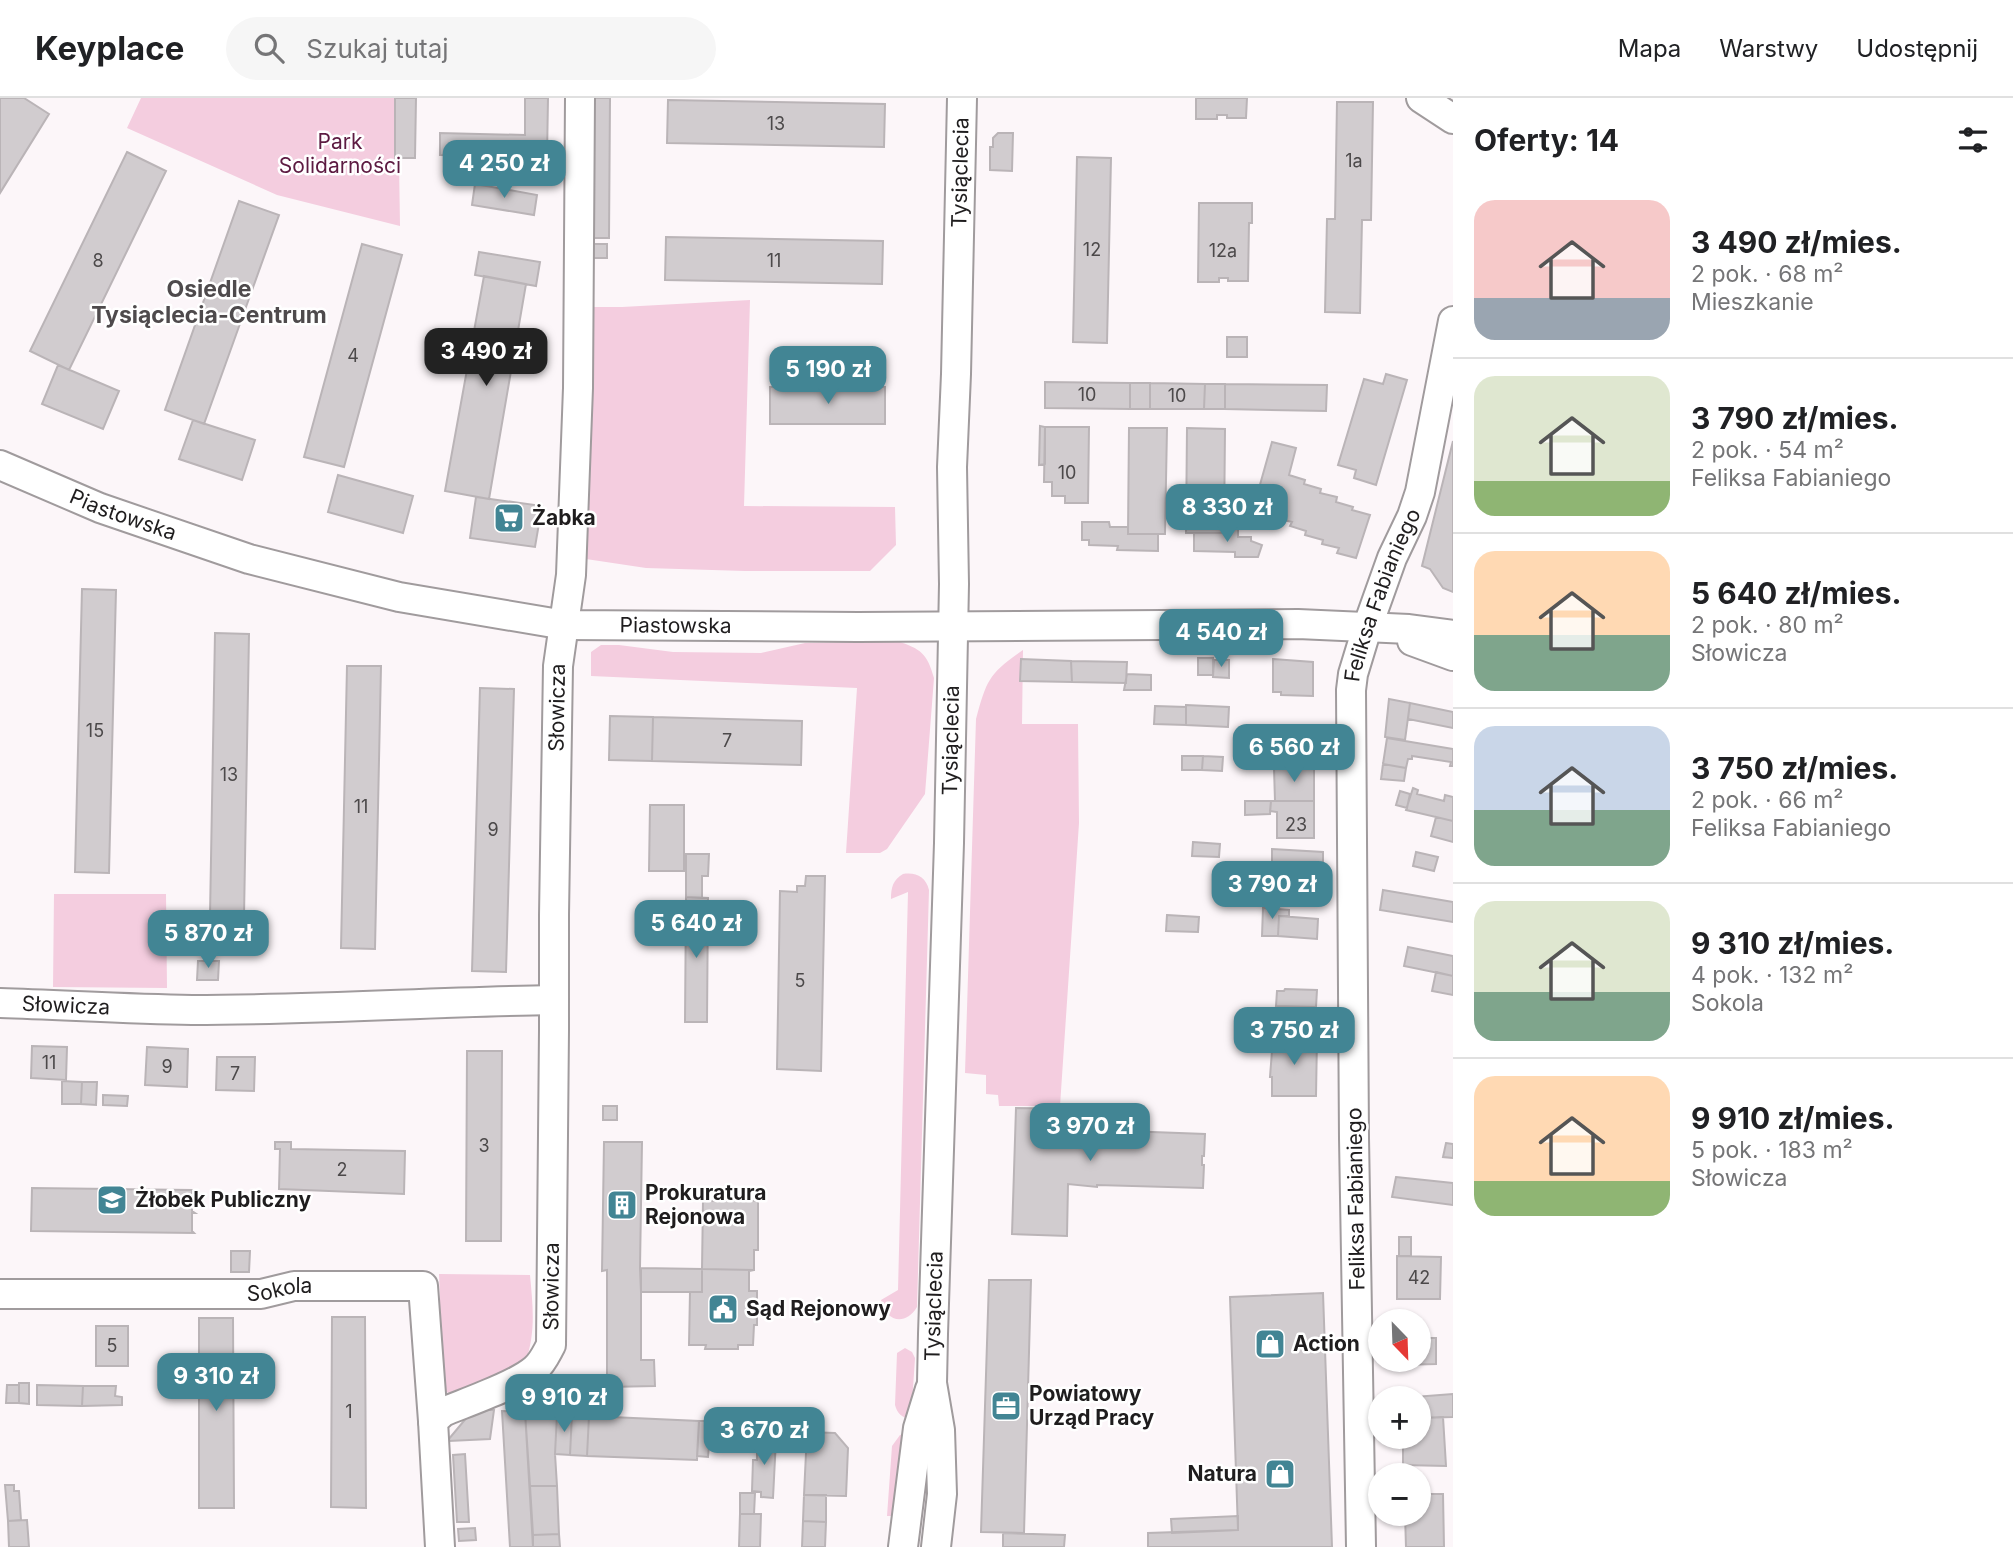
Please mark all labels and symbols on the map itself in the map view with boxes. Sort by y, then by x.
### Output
house number: 13 [767,113,785,134]
street label: Tysiąclecia [946,117,974,228]
park label: Park Solidarności [279,129,401,178]
pin: 4 250 zł [432,140,576,200]
house number: 1a [1345,150,1363,171]
house number: 12 [1083,239,1101,260]
house number: 12a [1209,240,1237,261]
house number: 8 [92,250,104,271]
house number: 11 [767,250,781,271]
district label: Osiedle Tysiąclecia-Centrum [91,275,327,329]
pin: 3 490 zł [414,328,558,388]
house number: 4 [347,345,359,366]
pin: 5 190 zł [756,346,900,406]
house number: 10 [1078,384,1096,405]
house number: 10 [1168,385,1186,406]
house number: 10 [1058,462,1076,483]
street label: Piastowska [66,483,180,545]
pin: 8 330 zł [1155,484,1299,544]
supermarket icon: Żabka [492,501,526,535]
place label: Żabka [532,504,596,530]
street label: Feliksa Fabianiego [1339,506,1425,683]
pin: 4 540 zł [1149,610,1293,669]
street label: Piastowska [620,612,732,638]
street label: Słowicza [544,663,570,752]
street label: Tysiąclecia [937,685,964,796]
house number: 15 [86,720,104,741]
pin: 6 560 zł [1222,724,1366,784]
house number: 7 [722,730,732,751]
house number: 13 [220,764,238,785]
house number: 11 [354,796,368,817]
house number: 23 [1285,814,1307,835]
house number: 9 [487,819,499,840]
pin: 3 790 zł [1200,862,1344,921]
pin: 5 640 zł [624,900,768,960]
pin: 5 870 zł [136,910,280,970]
house number: 5 [795,970,805,991]
street label: Słowicza [21,991,111,1019]
pin: 3 750 zł [1222,1007,1366,1067]
house number: 11 [42,1052,56,1073]
house number: 9 [161,1056,173,1077]
house number: 7 [230,1063,240,1084]
pin: 3 970 zł [1018,1104,1162,1163]
street label: Feliksa Fabianiego [1341,1107,1370,1291]
house number: 3 [478,1135,490,1156]
house number: 2 [337,1159,347,1180]
place label: Prokuratura Rejonowa [645,1180,766,1229]
school or university icon: Żłobek Publiczny [95,1183,129,1217]
place label: Żłobek Publiczny [135,1186,311,1212]
building icon: Prokuratura Rejonowa [605,1188,639,1222]
street label: Słowicza [538,1242,564,1331]
street label: Tysiąclecia [919,1251,948,1361]
house number: 42 [1408,1267,1430,1288]
street label: Sokola [247,1273,312,1306]
public building icon: Sąd Rejonowy [706,1292,740,1326]
place label: Sąd Rejonowy [746,1296,891,1321]
north arrow [1368,1309,1432,1372]
shop icon: Action [1253,1327,1287,1361]
place label: Action [1293,1331,1360,1356]
house number: 5 [107,1335,117,1356]
pin: 9 310 zł [144,1354,288,1413]
pin: 9 910 zł [492,1374,636,1434]
place label: Powiatowy Urząd Pracy [1029,1381,1154,1430]
office icon: Powiatowy Urząd Pracy [989,1389,1023,1423]
house number: 1 [345,1401,353,1422]
pin: 3 670 zł [692,1408,836,1467]
shop icon: Natura [1263,1457,1297,1491]
place label: Natura [1188,1461,1257,1486]

